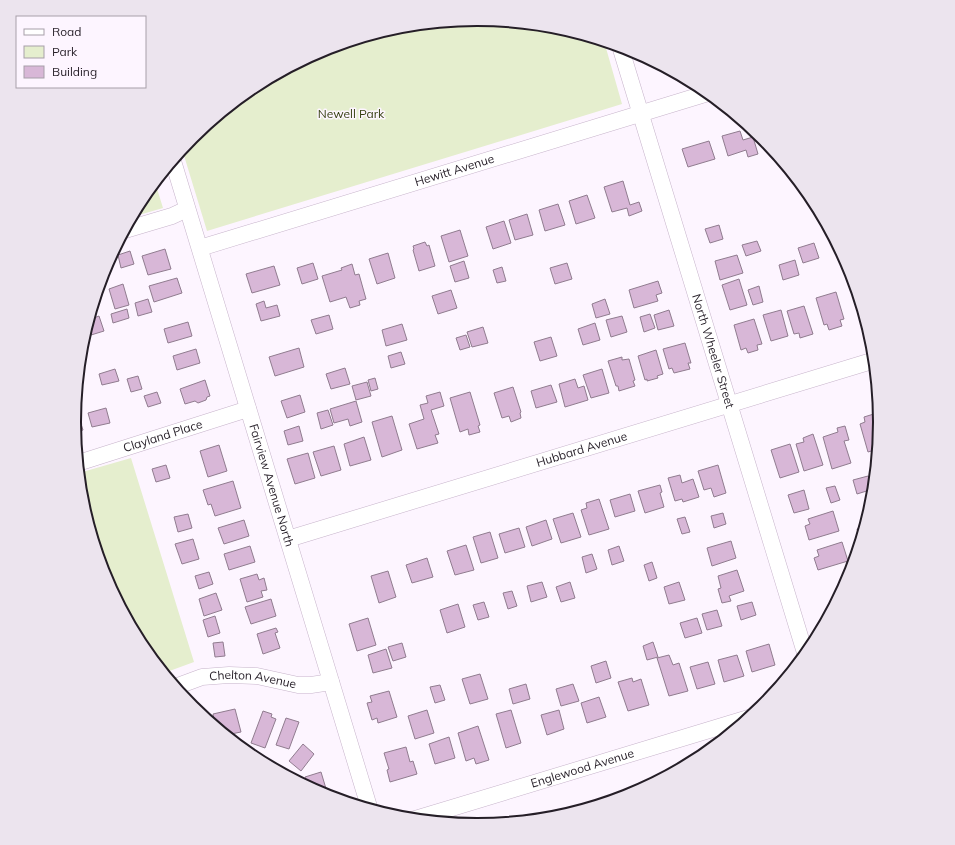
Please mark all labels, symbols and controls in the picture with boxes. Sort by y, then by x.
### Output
legend [16,16,146,88]
text: Road [52,24,81,39]
text: Park [52,44,78,59]
text: Building [52,64,97,79]
park label: Newell Park [318,106,385,121]
street label: Hewitt Avenue [413,151,496,189]
street label: North Wheeler Street [689,292,738,410]
street label: Clayland Place [121,416,204,455]
street label: Fairview Avenue North [246,422,298,548]
street label: Hubbard Avenue [534,428,629,470]
street label: Chelton Avenue [209,667,298,691]
street label: Englewood Avenue [529,745,636,791]

